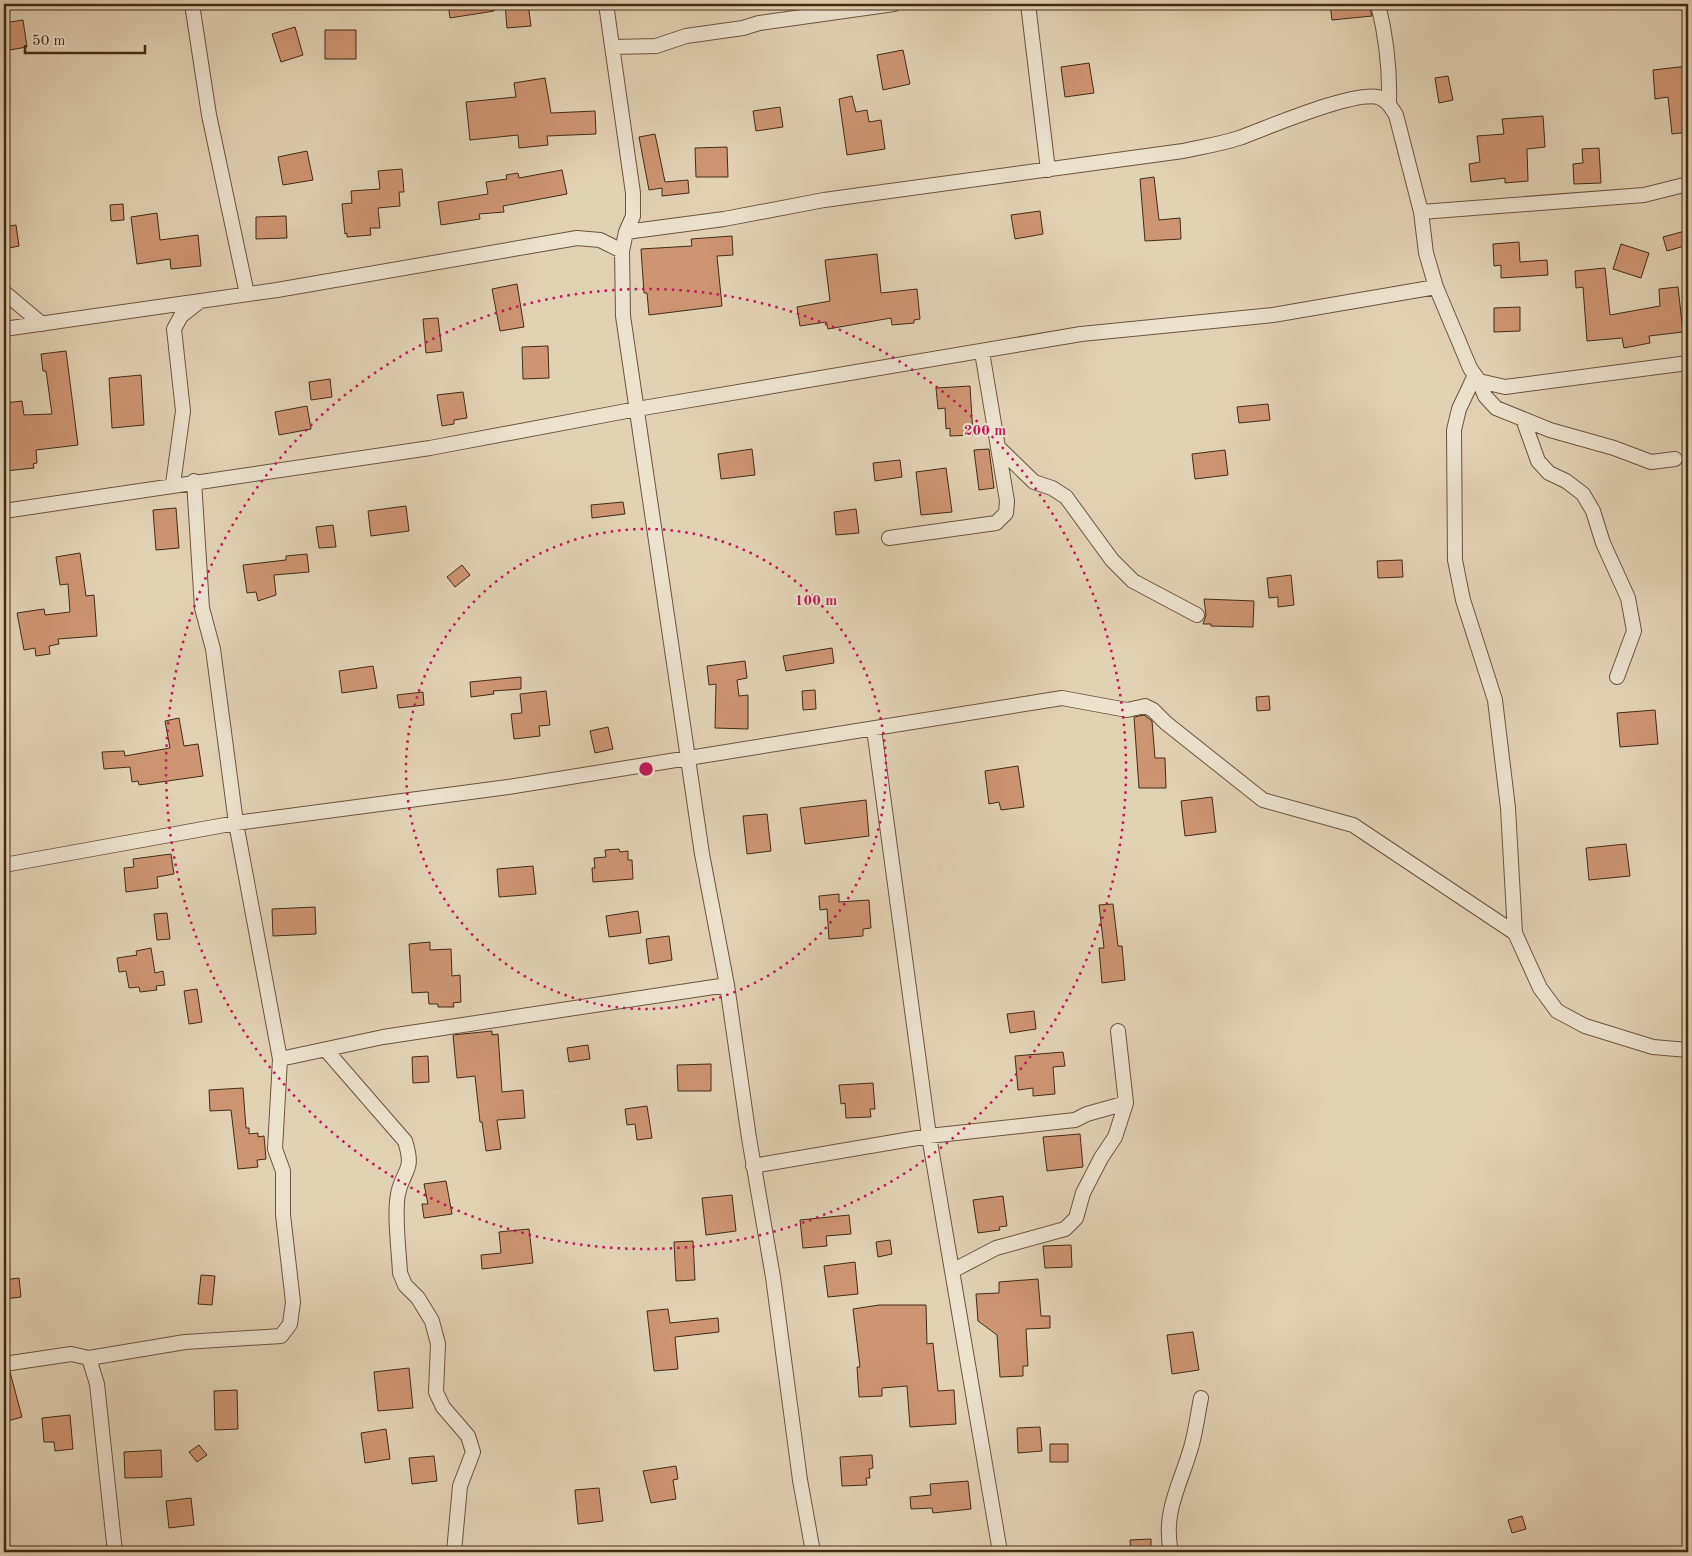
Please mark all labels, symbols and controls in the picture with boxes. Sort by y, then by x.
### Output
scale bar [25,22,145,54]
text: 50 m [32,34,66,49]
text: 200 m [964,424,1006,439]
text: 100 m [795,594,837,609]
centre of rings [637,760,655,778]

